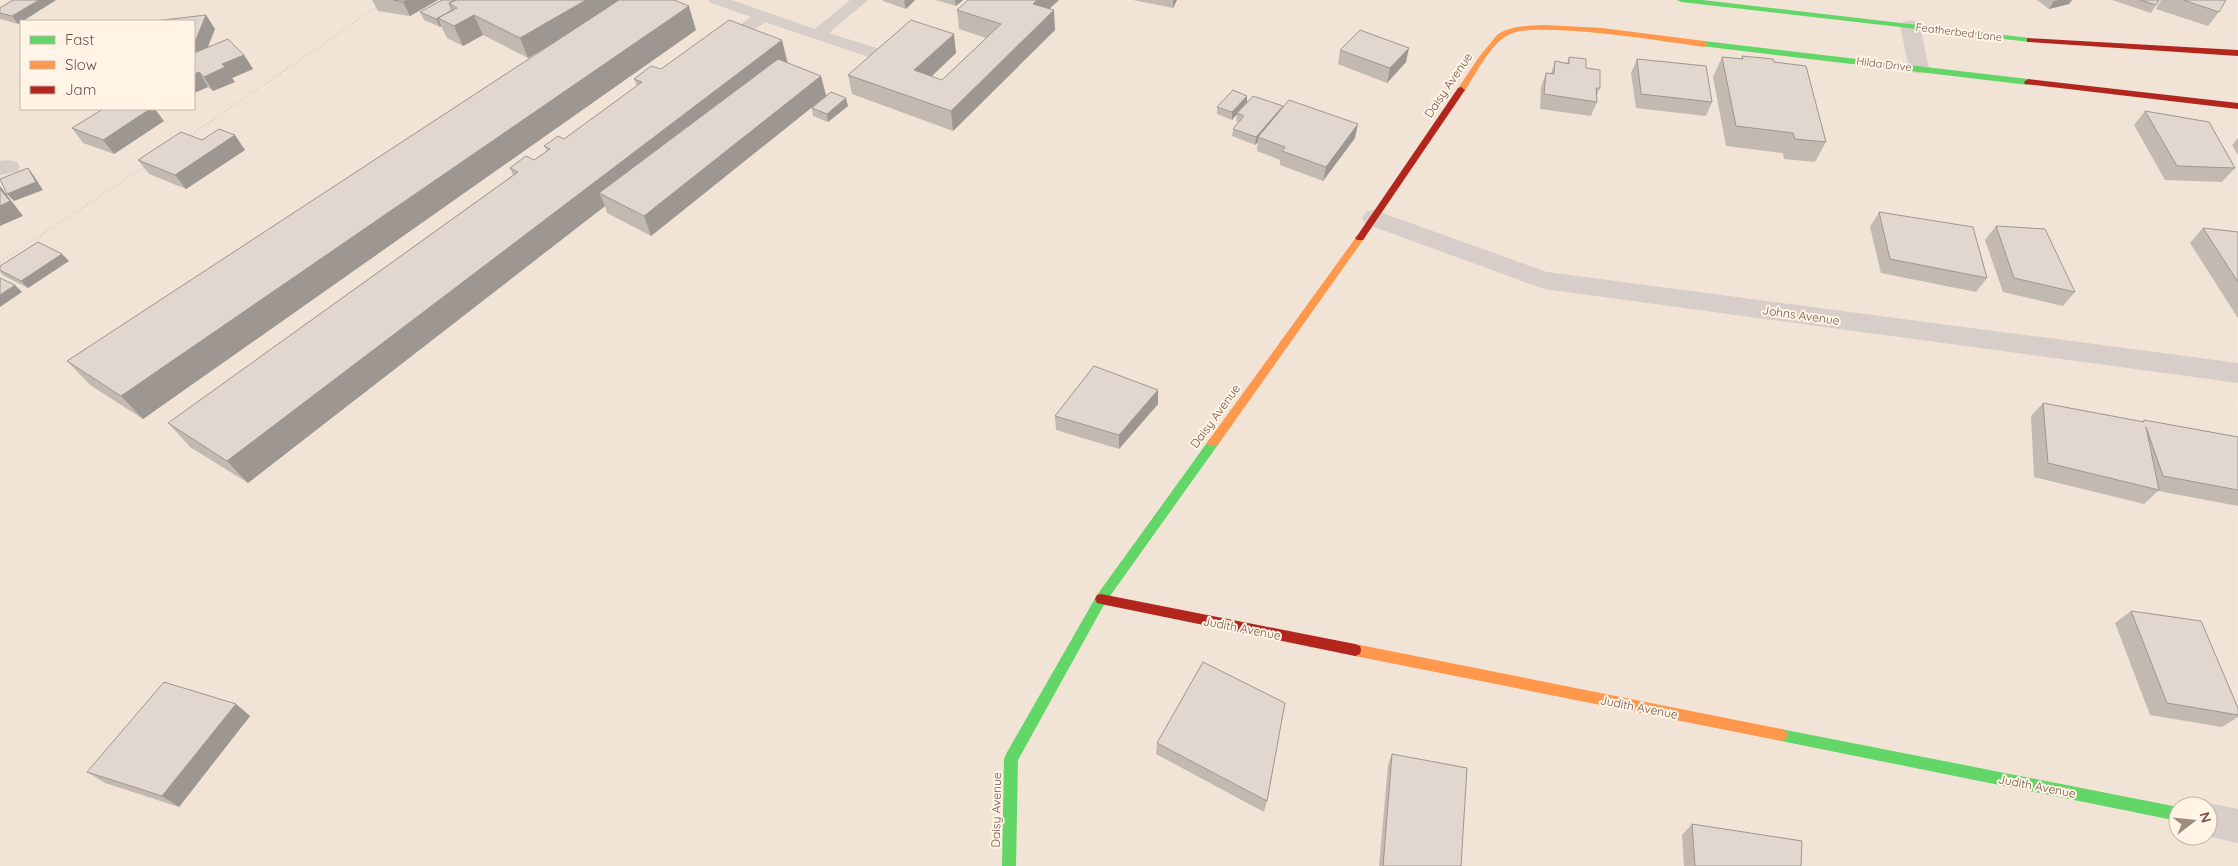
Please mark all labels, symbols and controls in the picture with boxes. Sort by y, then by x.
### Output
legend [20,20,195,110]
street label: Featherbed Lane [1915,20,2003,44]
text: Fast [65,30,94,49]
street label: Daisy Avenue [1421,49,1475,120]
street label: Hilda Drive [1856,54,1912,74]
text: Slow [65,55,97,74]
text: Jam [65,80,96,99]
street label: Johns Avenue [1761,302,1841,328]
street label: Daisy Avenue [1187,381,1243,451]
street label: Judith Avenue [1202,613,1282,643]
street label: Judith Avenue [1599,692,1679,722]
street label: Judith Avenue [1997,771,2077,801]
street label: Daisy Avenue [988,772,1004,848]
north arrow [2168,796,2218,846]
text: N [2195,810,2216,825]

